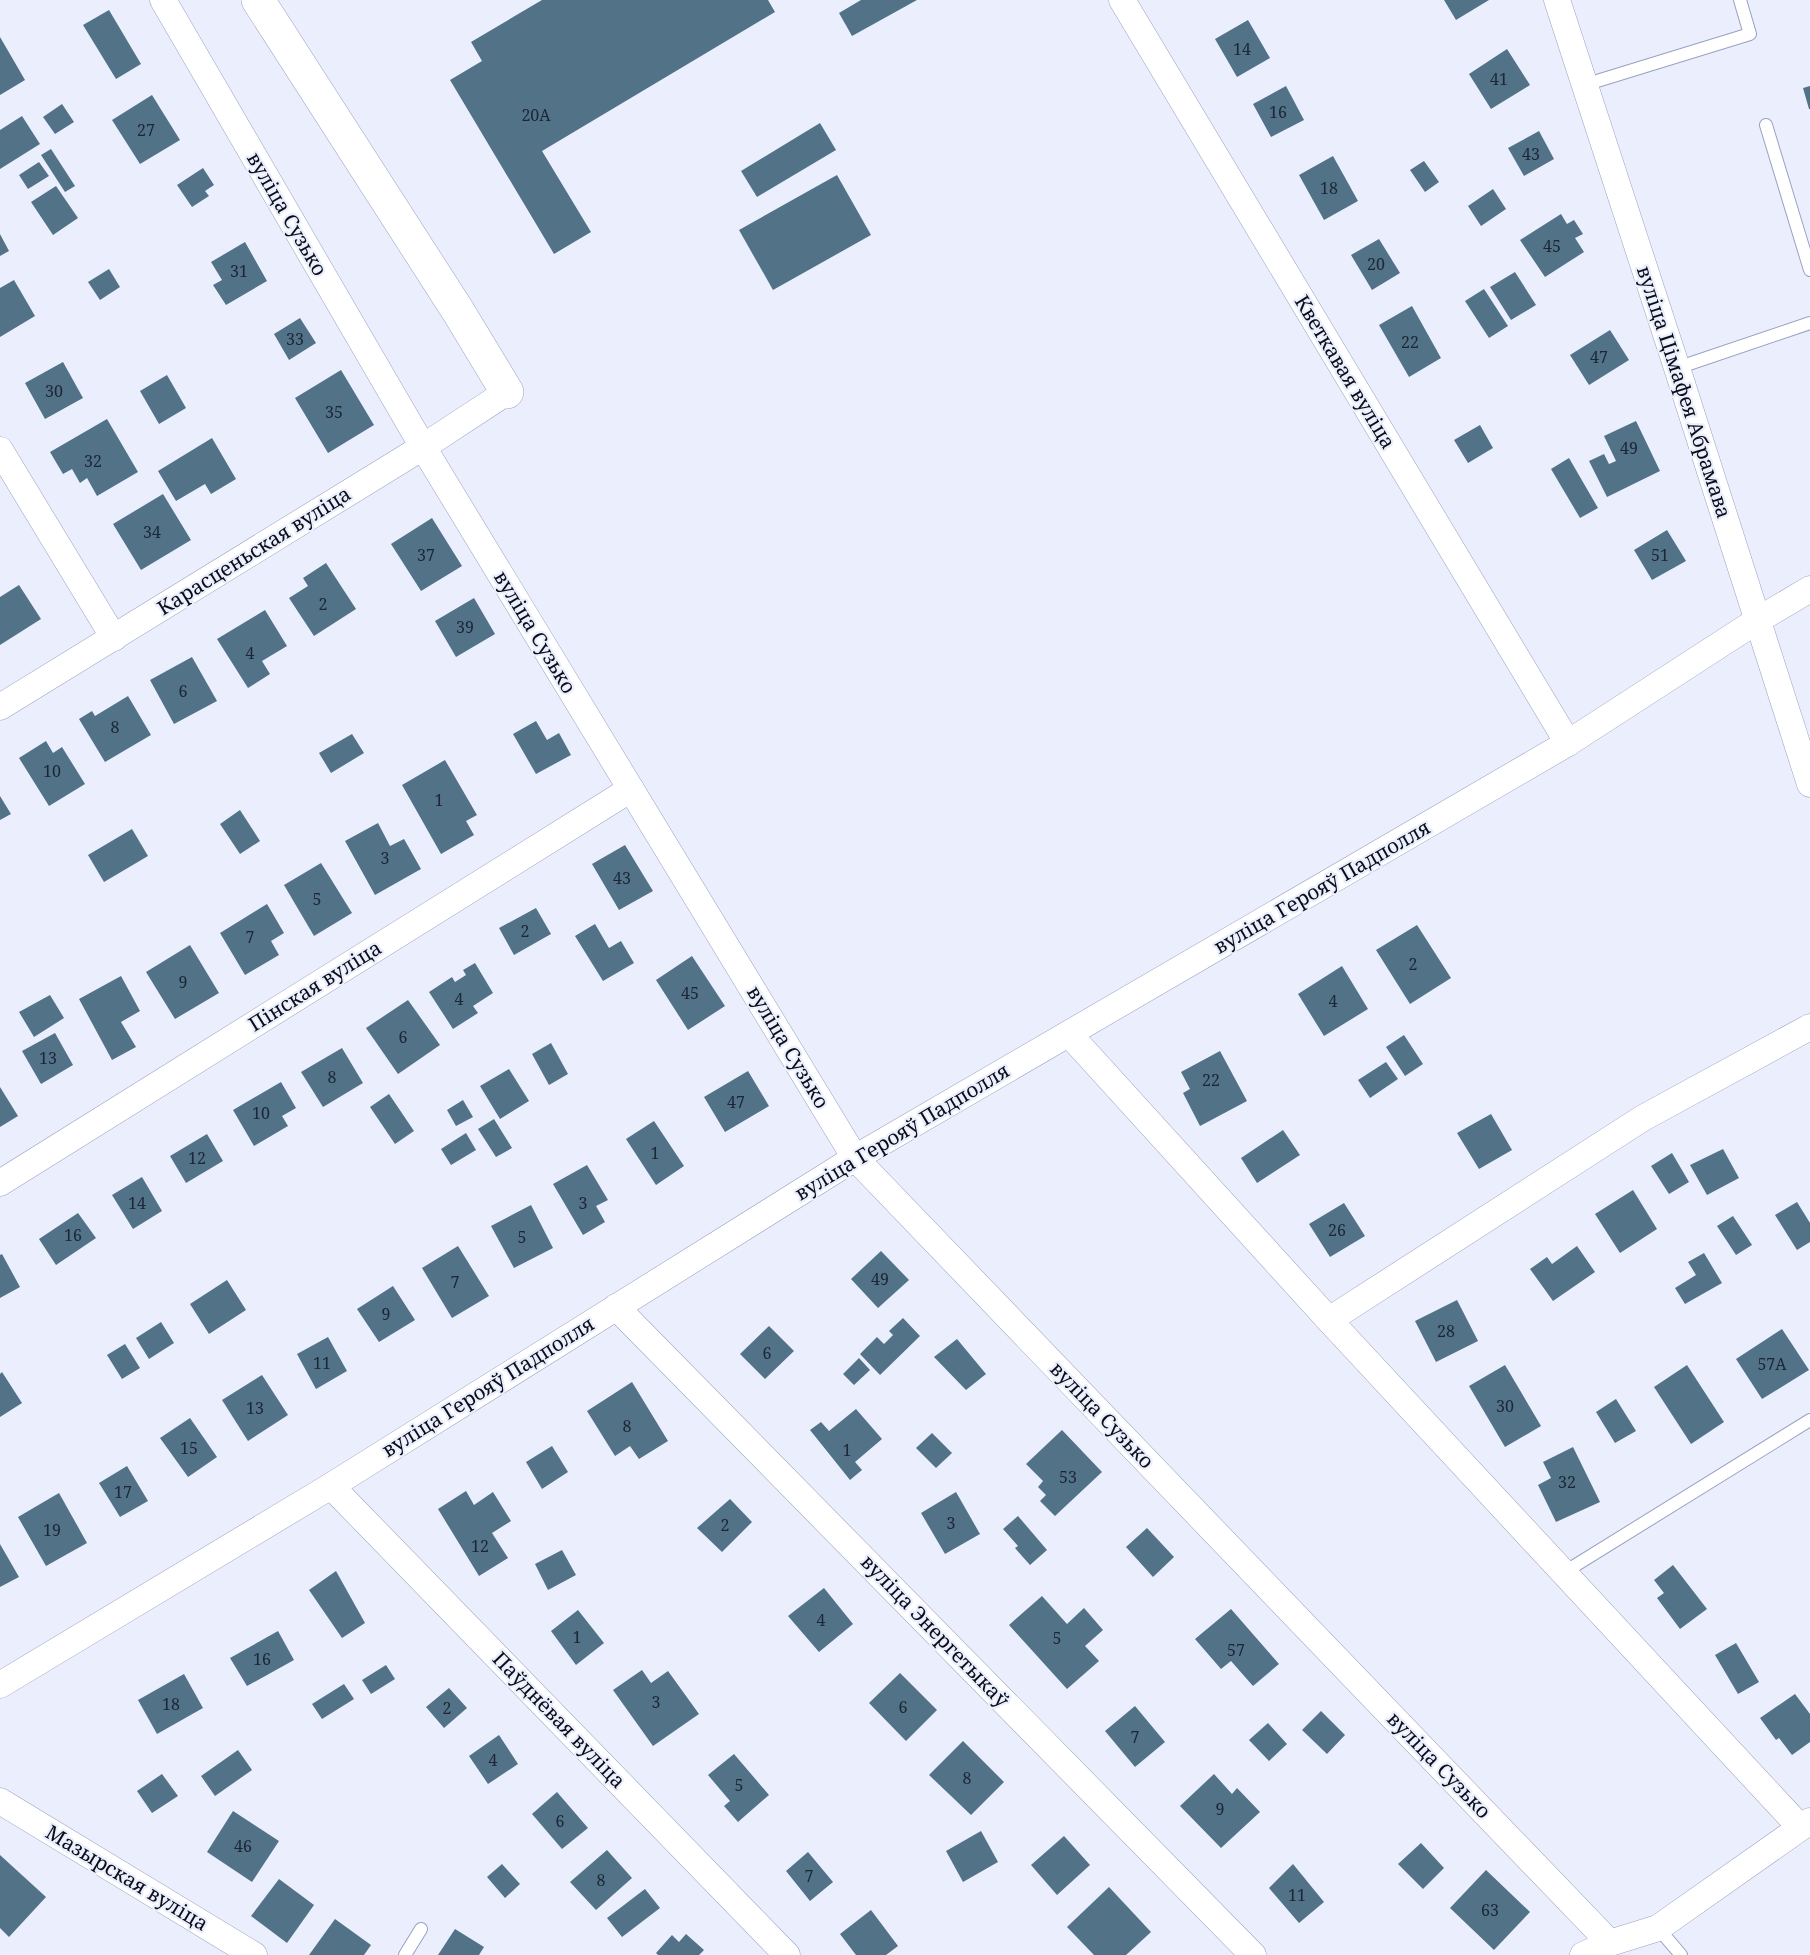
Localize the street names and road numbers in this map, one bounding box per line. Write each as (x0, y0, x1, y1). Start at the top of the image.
street label: вуліца Сузько (241, 147, 334, 281)
street label: вуліца Цімафея Абрамава (1631, 262, 1738, 522)
street label: Кветкавая вуліца (1289, 290, 1402, 454)
street label: Карасценьская вуліца (152, 480, 356, 621)
street label: вуліца Сузько (488, 565, 583, 698)
street label: вуліца Герояў Падполля (1209, 813, 1435, 960)
street label: Пінская вуліца (243, 934, 386, 1037)
street label: вуліца Сузько (741, 980, 836, 1113)
street label: вуліца Герояў Падполля (789, 1057, 1014, 1206)
street label: вуліца Герояў Падполля (376, 1310, 599, 1463)
street label: вуліца Сузько (1044, 1355, 1160, 1474)
street label: вуліца Энергетыкаў (855, 1548, 1016, 1713)
street label: Паўднёвая вуліца (487, 1645, 632, 1794)
street label: вуліца Сузько (1381, 1705, 1497, 1824)
street label: Мазырская вуліца (41, 1818, 213, 1937)

